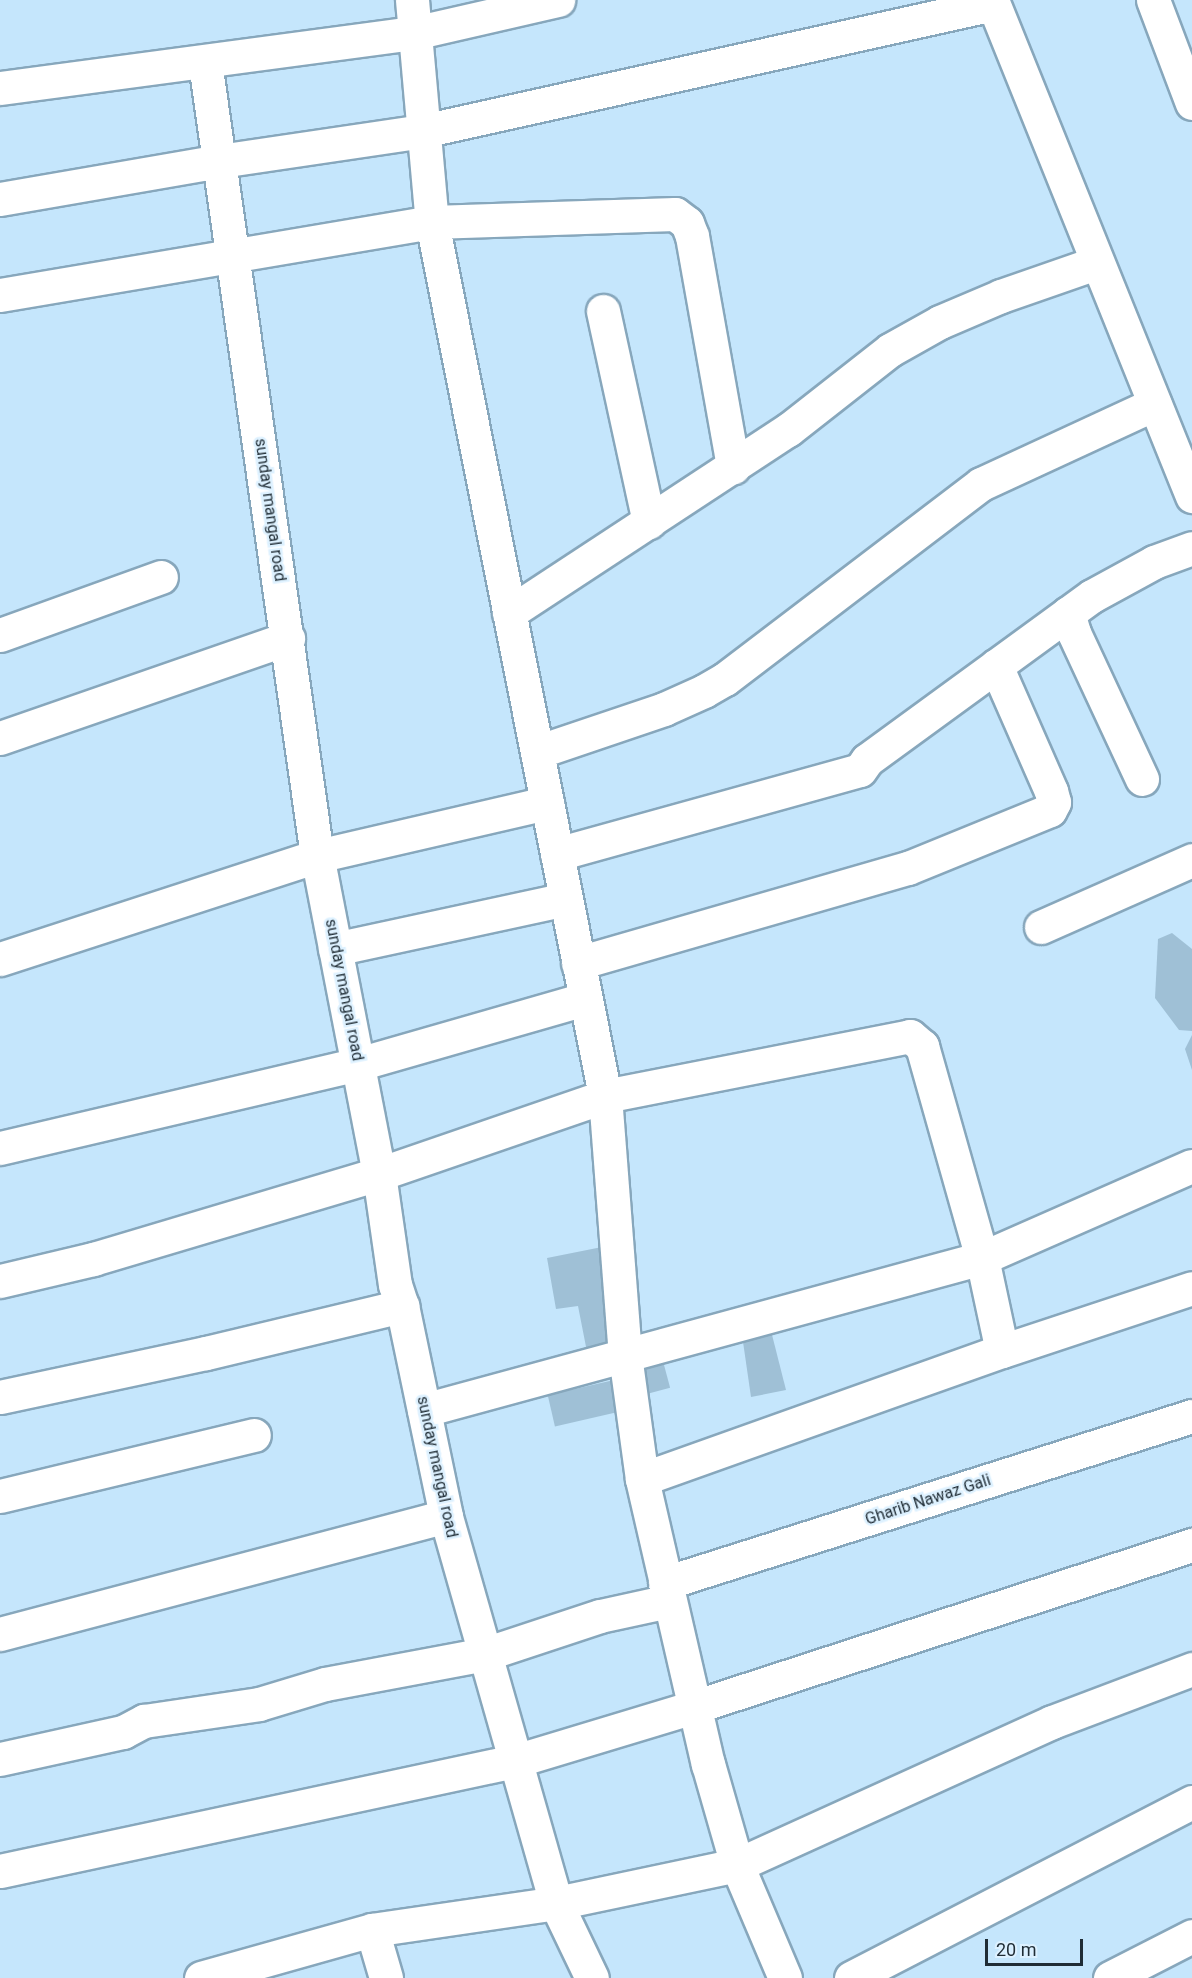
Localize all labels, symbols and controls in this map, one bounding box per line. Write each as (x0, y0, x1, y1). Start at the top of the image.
street label: sunday mangal road (250, 437, 290, 583)
street label: sunday mangal road (321, 917, 367, 1063)
street label: sunday mangal road (413, 1394, 461, 1540)
street label: Gharib Nawaz Gali (863, 1471, 993, 1529)
scale bar (988, 1927, 1086, 1965)
text: 20 m (996, 1939, 1036, 1960)

